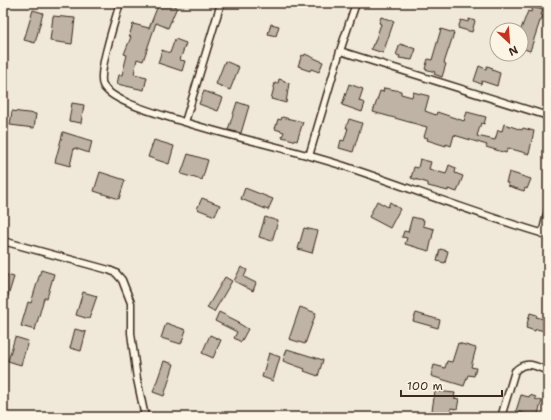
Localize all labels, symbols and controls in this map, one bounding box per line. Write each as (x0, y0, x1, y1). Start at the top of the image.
north arrow (489, 22, 529, 62)
text: N (506, 42, 520, 59)
scale bar (401, 372, 502, 398)
text: 100 m (407, 378, 443, 394)

